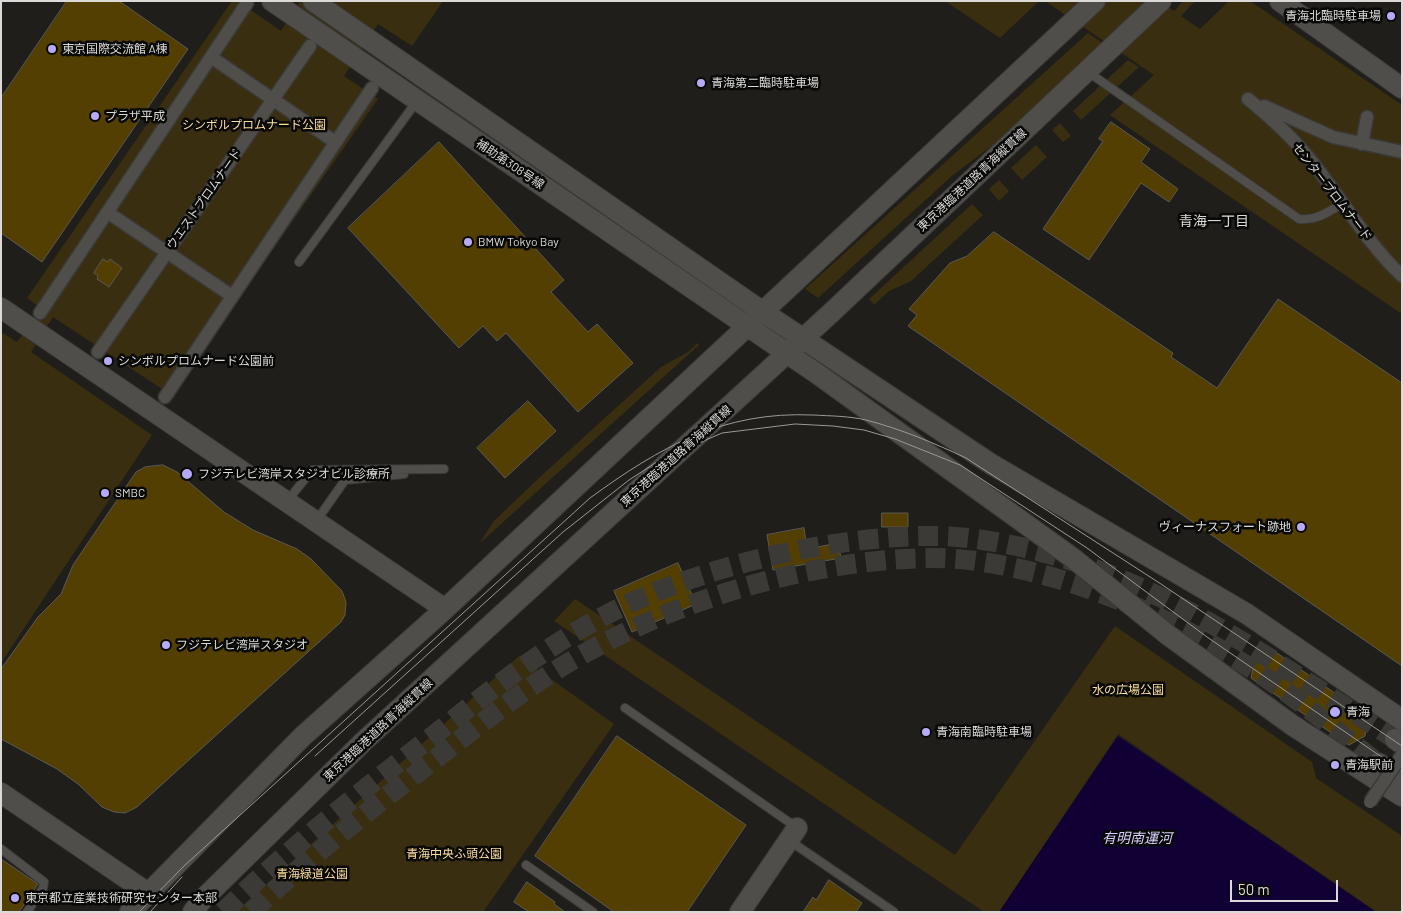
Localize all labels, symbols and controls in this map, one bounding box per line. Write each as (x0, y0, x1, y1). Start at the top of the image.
place label: 青海北臨時駐車場 (1285, 9, 1381, 23)
marker: 青海北臨時駐車場 (1385, 10, 1397, 22)
place label: 東京国際交流館 A棟 (62, 42, 168, 56)
marker: 東京国際交流館 A棟 (46, 43, 58, 55)
place label: 青海第二臨時駐車場 (711, 76, 819, 90)
marker: 青海第二臨時駐車場 (695, 77, 707, 89)
place label: プラザ平成 (105, 109, 165, 123)
marker: プラザ平成 (89, 110, 101, 122)
park label: シンボルプロムナード公園 (182, 118, 326, 132)
street label: 東京港臨港道路青海縦貫線 (914, 126, 1030, 234)
street label: 補助第308号線 (473, 136, 547, 192)
street label: センタープロムナード (1289, 140, 1375, 244)
street label: ウエストプロムナード (164, 146, 244, 252)
district label: 青海一丁目 (1179, 213, 1249, 229)
place label: BMW Tokyo Bay (478, 235, 559, 249)
marker: BMW Tokyo Bay (462, 236, 474, 248)
place label: シンボルプロムナード公園前 (118, 354, 274, 368)
marker: シンボルプロムナード公園前 (102, 355, 114, 367)
street label: 東京港臨港道路青海縦貫線 (618, 402, 734, 510)
marker: フジテレビ湾岸スタジオビル診療所 (180, 467, 194, 481)
place label: フジテレビ湾岸スタジオビル診療所 (198, 467, 390, 481)
place label: SMBC (115, 486, 145, 500)
marker: SMBC (99, 487, 111, 499)
place label: ヴィーナスフォート跡地 (1159, 520, 1291, 534)
marker: ヴィーナスフォート跡地 (1295, 521, 1307, 533)
place label: フジテレビ湾岸スタジオ (176, 638, 308, 652)
marker: フジテレビ湾岸スタジオ (160, 639, 172, 651)
street label: 東京港臨港道路青海縦貫線 (320, 676, 436, 784)
park label: 水の広場公園 (1092, 683, 1164, 697)
marker: 青海 (1328, 705, 1342, 719)
place label: 青海 (1346, 705, 1370, 719)
place label: 青海南臨時駐車場 (936, 725, 1032, 739)
marker: 青海南臨時駐車場 (920, 726, 932, 738)
place label: 青海駅前 (1345, 758, 1393, 772)
marker: 青海駅前 (1329, 759, 1341, 771)
water label: 有明南運河 (1102, 830, 1172, 846)
park label: 青海中央ふ頭公園 (406, 847, 502, 861)
park label: 青海緑道公園 (276, 867, 348, 881)
scale bar (1233, 870, 1340, 902)
text: 50 m (1238, 880, 1270, 898)
place label: 東京都立産業技術研究センター本部 (25, 891, 217, 905)
marker: 東京都立産業技術研究センター本部 (9, 892, 21, 904)

